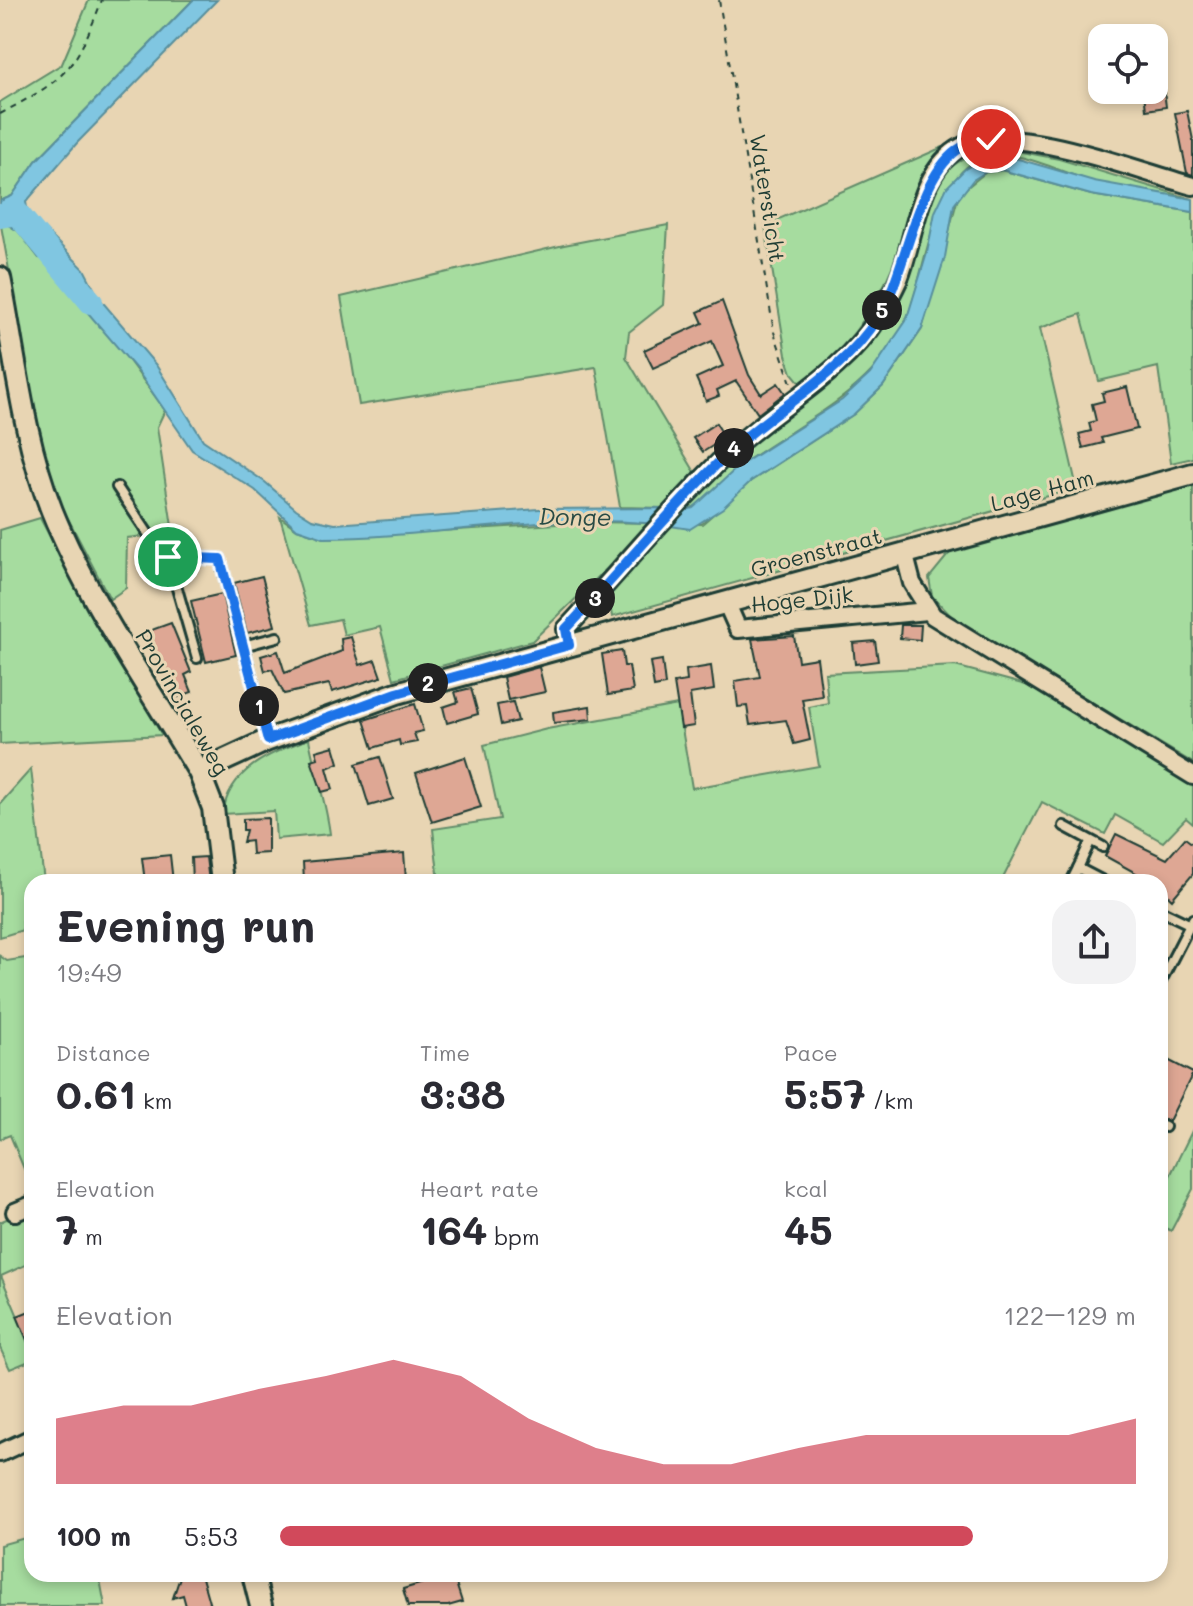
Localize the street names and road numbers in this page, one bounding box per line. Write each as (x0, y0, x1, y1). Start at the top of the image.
street label: Watersticht (744, 132, 792, 264)
street label: Lage Ham (987, 462, 1097, 518)
street label: Groenstraat (747, 521, 885, 583)
street label: Hoge Dijk (749, 579, 855, 619)
street label: Provincialeweg (129, 624, 237, 780)

